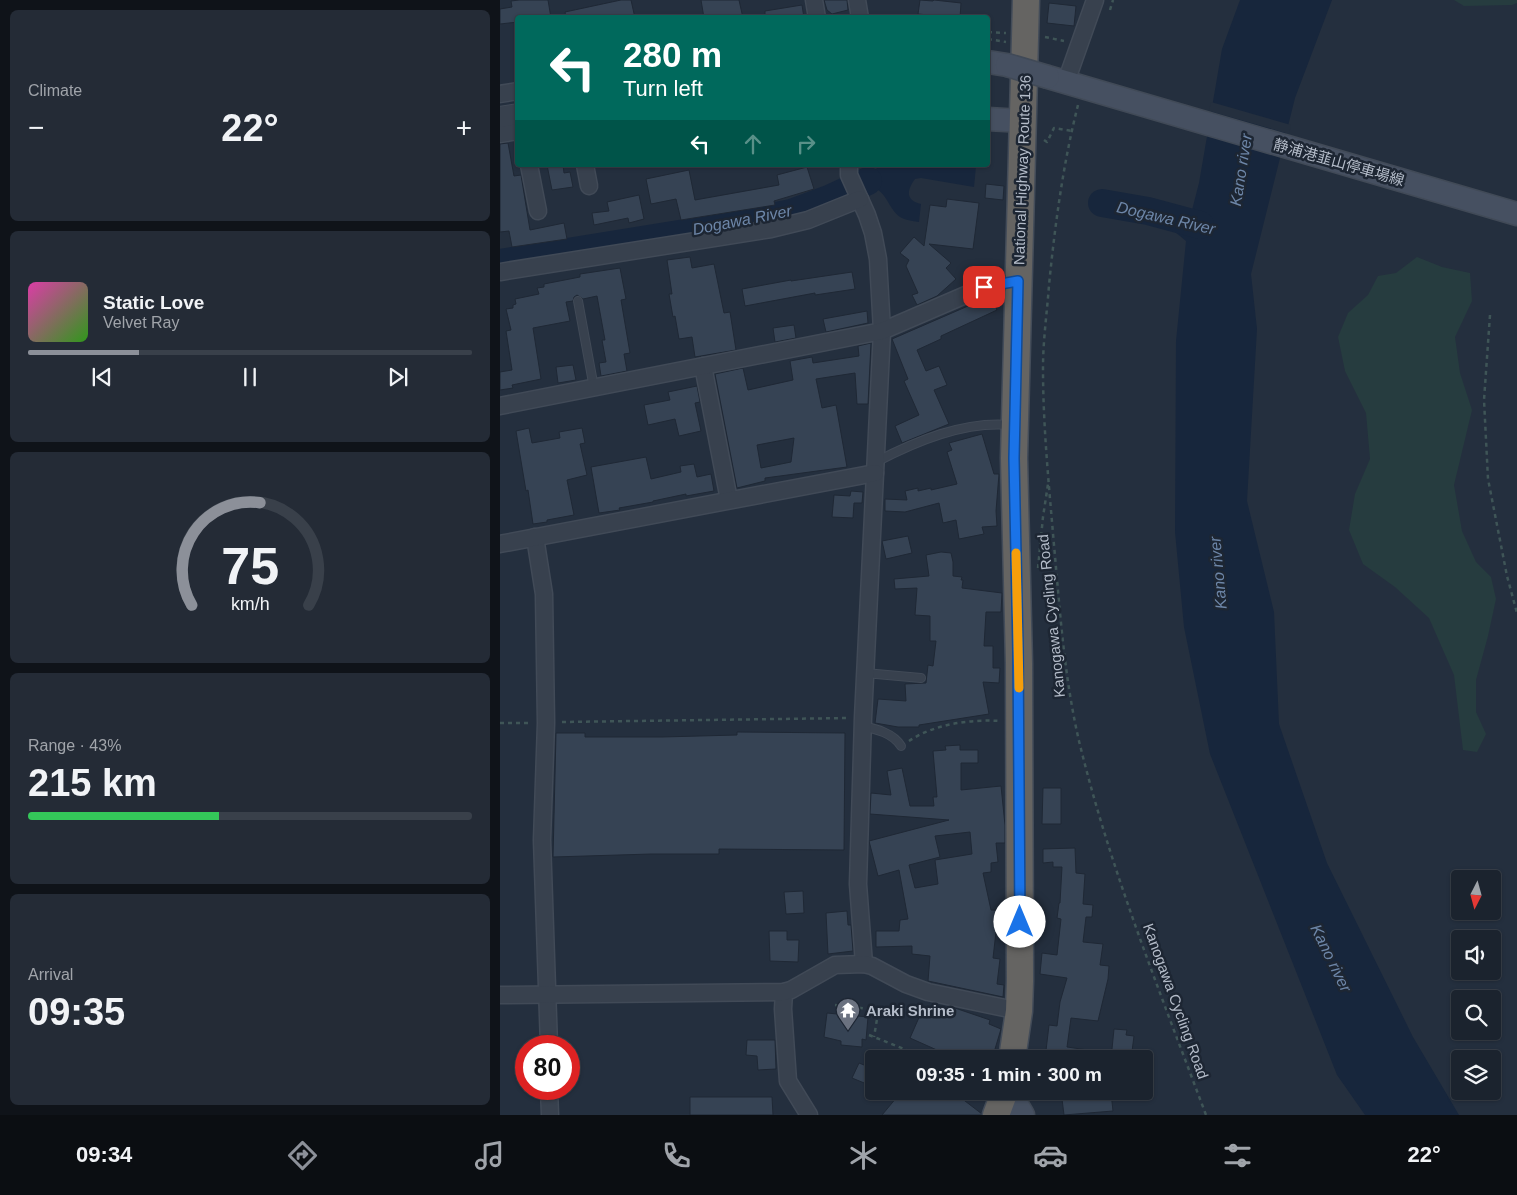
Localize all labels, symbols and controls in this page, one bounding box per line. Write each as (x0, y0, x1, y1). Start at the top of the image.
icon: left (540, 35, 605, 100)
text: 280 m (623, 35, 722, 74)
street label: National Highway Route 136 (1010, 75, 1034, 265)
text: Turn left (623, 76, 703, 101)
text: Climate (28, 82, 82, 99)
text: 22° (221, 107, 279, 149)
text: − (28, 112, 44, 143)
text: + (456, 112, 472, 143)
icon: left (686, 130, 714, 158)
icon: ahead (739, 130, 767, 158)
icon: right (792, 130, 820, 158)
water label: Kano river (1227, 132, 1255, 207)
street label: 静浦港韮山停車場線 (1272, 135, 1406, 189)
water label: Dogawa River (1115, 198, 1218, 238)
water label: Dogawa River (691, 202, 794, 238)
pin (963, 266, 1005, 308)
icon: arrive (970, 273, 998, 301)
text: Static Love (103, 292, 204, 313)
text: Velvet Ray (103, 314, 179, 331)
icon: previous (88, 363, 116, 391)
icon: pause (236, 363, 264, 391)
icon: next (384, 363, 412, 391)
street label: Kanogawa Cycling Road (1034, 533, 1068, 699)
water label: Kano river (1206, 535, 1230, 610)
text: 75 (221, 537, 279, 595)
text: km/h (231, 594, 269, 614)
text: Range · 43% (28, 737, 121, 754)
text: 215 km (28, 762, 157, 804)
north arrow (1451, 870, 1501, 920)
map controls (1451, 870, 1501, 1100)
position arrow (993, 895, 1045, 947)
street label: Kanogawa Cycling Road (1140, 921, 1212, 1081)
water label: Kano river (1307, 922, 1355, 995)
button: sound (1451, 930, 1501, 980)
text: Arrival (28, 966, 73, 983)
button: search (1451, 990, 1501, 1040)
text: 09:35 (28, 991, 125, 1033)
temple icon: Araki Shrine (835, 997, 861, 1031)
place label: Araki Shrine (866, 1002, 954, 1019)
speed limit sign: 80 (515, 1035, 580, 1100)
button: layers (1451, 1050, 1501, 1100)
text: 09:35 · 1 min · 300 m (916, 1064, 1102, 1085)
icon: directions (285, 1138, 320, 1173)
icon: music (472, 1138, 507, 1173)
icon: phone (659, 1138, 694, 1173)
icon: climate (846, 1138, 881, 1173)
icon: car (1033, 1138, 1068, 1173)
icon: filters (1220, 1138, 1255, 1173)
text: 09:34 (76, 1142, 132, 1167)
text: 22° (1408, 1142, 1441, 1167)

